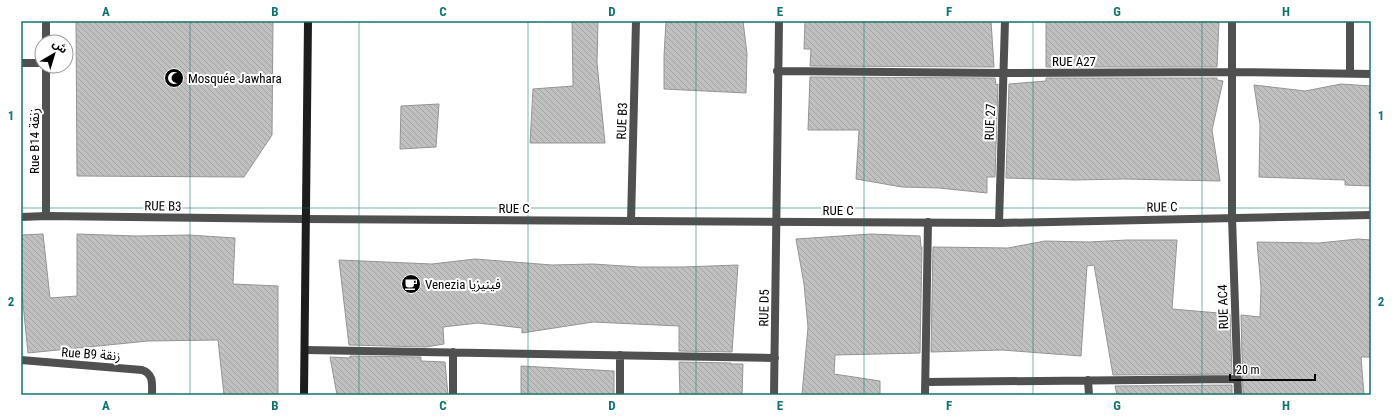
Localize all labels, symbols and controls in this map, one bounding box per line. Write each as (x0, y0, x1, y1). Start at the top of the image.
text: A (102, 4, 110, 19)
text: B (271, 4, 279, 19)
text: C (439, 4, 447, 19)
text: D (608, 4, 616, 19)
text: E (777, 4, 784, 19)
text: F (946, 4, 952, 19)
text: G (1113, 4, 1121, 19)
text: H (1282, 4, 1290, 19)
north arrow (34, 34, 74, 74)
text: ش (50, 37, 70, 56)
street label: RUE A27 (1052, 54, 1096, 69)
mosque icon: Mosquée Jawhara (163, 67, 185, 89)
place label: Mosquée Jawhara (188, 71, 282, 86)
street label: RUE B3 (614, 102, 630, 140)
street label: RUE 27 (982, 104, 998, 140)
text: 1 (8, 108, 14, 123)
street label: Rue B14 زنقة (27, 108, 42, 174)
text: 1 (1378, 108, 1384, 123)
street label: RUE B3 (144, 198, 182, 214)
street label: RUE C (1146, 199, 1178, 215)
street label: RUE C (498, 201, 530, 216)
street label: RUE C (822, 203, 854, 218)
cafe icon: Venezia فينيزيا (400, 273, 422, 295)
place label: Venezia فينيزيا (425, 277, 501, 292)
street label: RUE AC4 (1215, 284, 1231, 330)
street label: RUE D5 (756, 289, 772, 327)
text: 2 (8, 294, 15, 309)
text: 2 (1378, 294, 1385, 309)
street label: Rue B9 زنقة (61, 344, 121, 364)
scale bar (1230, 356, 1315, 382)
text: 20 m (1236, 363, 1260, 377)
text: A (102, 398, 110, 413)
text: B (271, 398, 279, 413)
text: C (439, 398, 447, 413)
text: D (608, 398, 616, 413)
text: E (777, 398, 784, 413)
text: F (946, 398, 952, 413)
text: G (1113, 398, 1121, 413)
text: H (1282, 398, 1290, 413)

